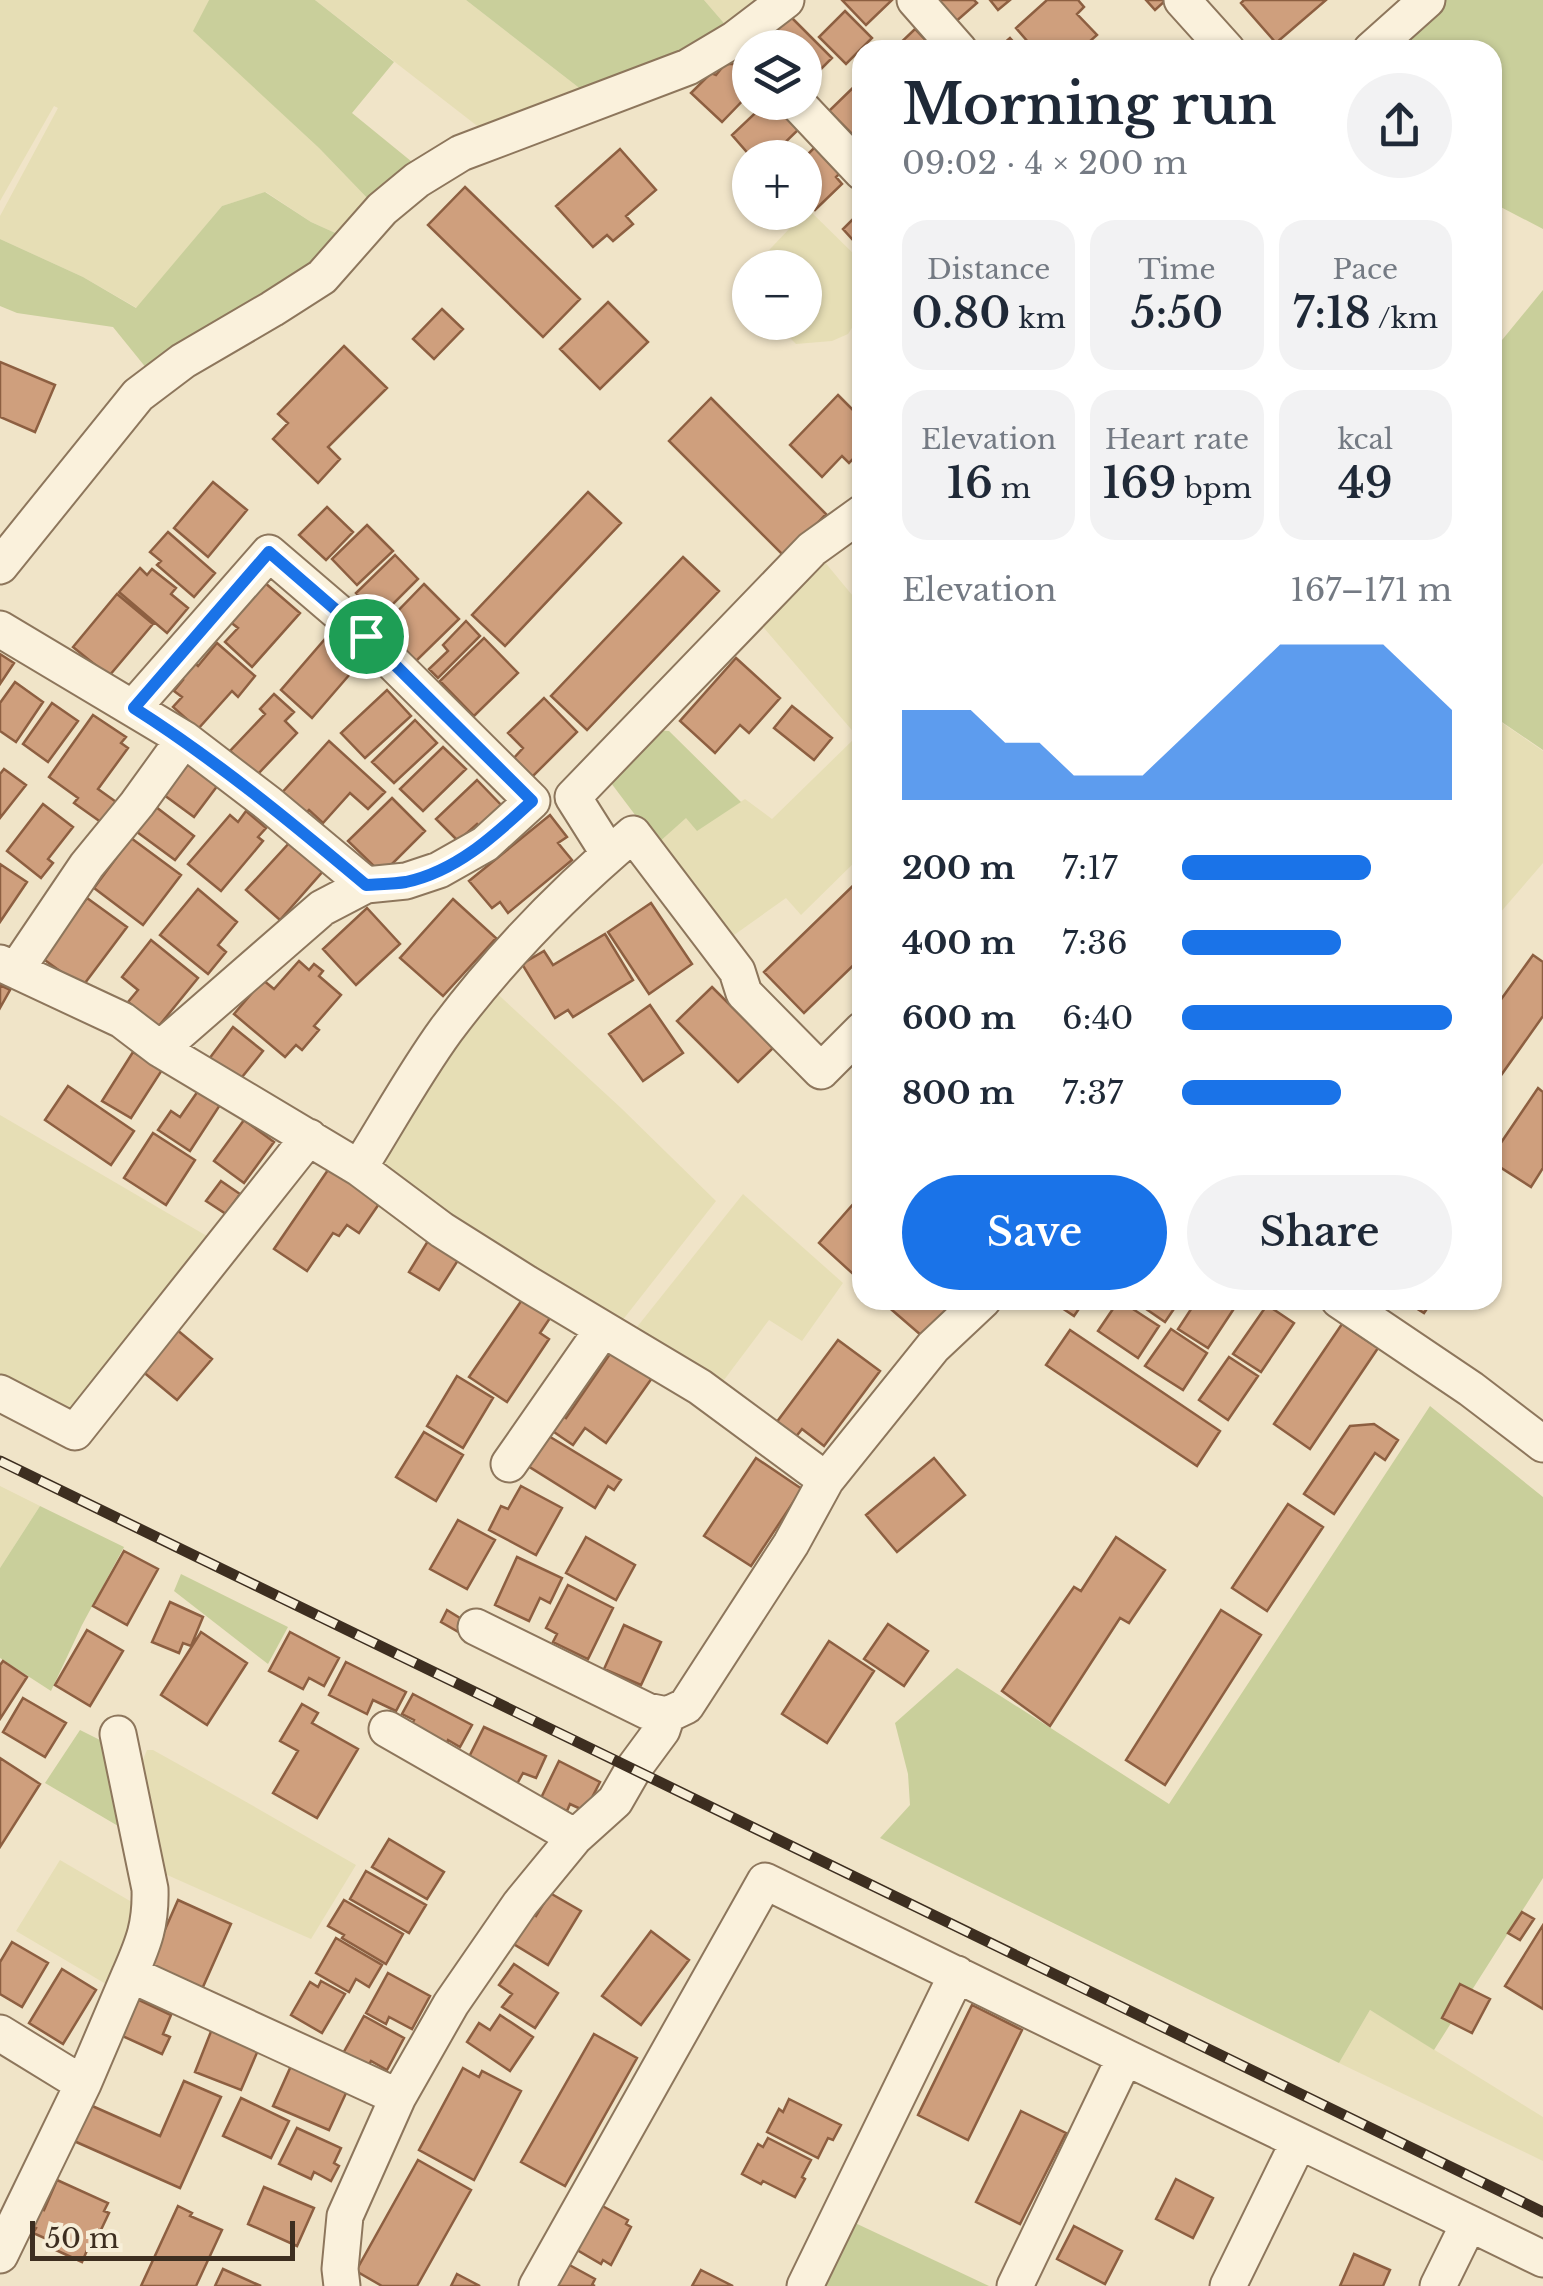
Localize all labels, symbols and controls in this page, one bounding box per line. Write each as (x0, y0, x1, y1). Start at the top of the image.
map controls (732, 30, 822, 340)
button: layers (732, 30, 822, 120)
text: Morning run (902, 71, 1277, 139)
button: share (1347, 73, 1452, 178)
button: + (732, 140, 822, 230)
text: 09:02 · 4 × 200 m (902, 143, 1187, 183)
button: − (732, 250, 822, 340)
text: Distance (927, 252, 1050, 287)
text: Time (1138, 252, 1216, 287)
text: Pace (1333, 252, 1398, 287)
text: 0.80 (912, 287, 1010, 339)
text: 5:50 (1131, 287, 1223, 339)
text: 7:18 (1293, 287, 1371, 339)
text: km (1010, 301, 1066, 336)
text: /km (1371, 301, 1438, 336)
text: Elevation (921, 422, 1056, 457)
text: Heart rate (1105, 422, 1249, 457)
text: kcal (1337, 422, 1393, 457)
text: 16 (946, 457, 993, 509)
text: 169 (1102, 457, 1176, 509)
text: 49 (1338, 457, 1393, 509)
text: m (993, 471, 1031, 506)
text: bpm (1176, 471, 1252, 506)
text: Elevation (902, 570, 1056, 610)
text: 167–171 m (1290, 570, 1452, 610)
pin (324, 594, 409, 679)
icon: arrive (339, 609, 394, 664)
text: 200 m (902, 848, 1015, 888)
text: 7:17 (1062, 848, 1118, 888)
text: 400 m (902, 923, 1015, 963)
text: 7:36 (1062, 923, 1127, 963)
text: 600 m (902, 998, 1016, 1038)
text: 6:40 (1062, 998, 1133, 1038)
text: 800 m (902, 1073, 1015, 1113)
text: 7:37 (1062, 1073, 1123, 1113)
button: Save (902, 1175, 1167, 1290)
button: Share (1187, 1175, 1452, 1290)
scale bar (30, 2216, 295, 2260)
text: 50 m (45, 2221, 119, 2256)

